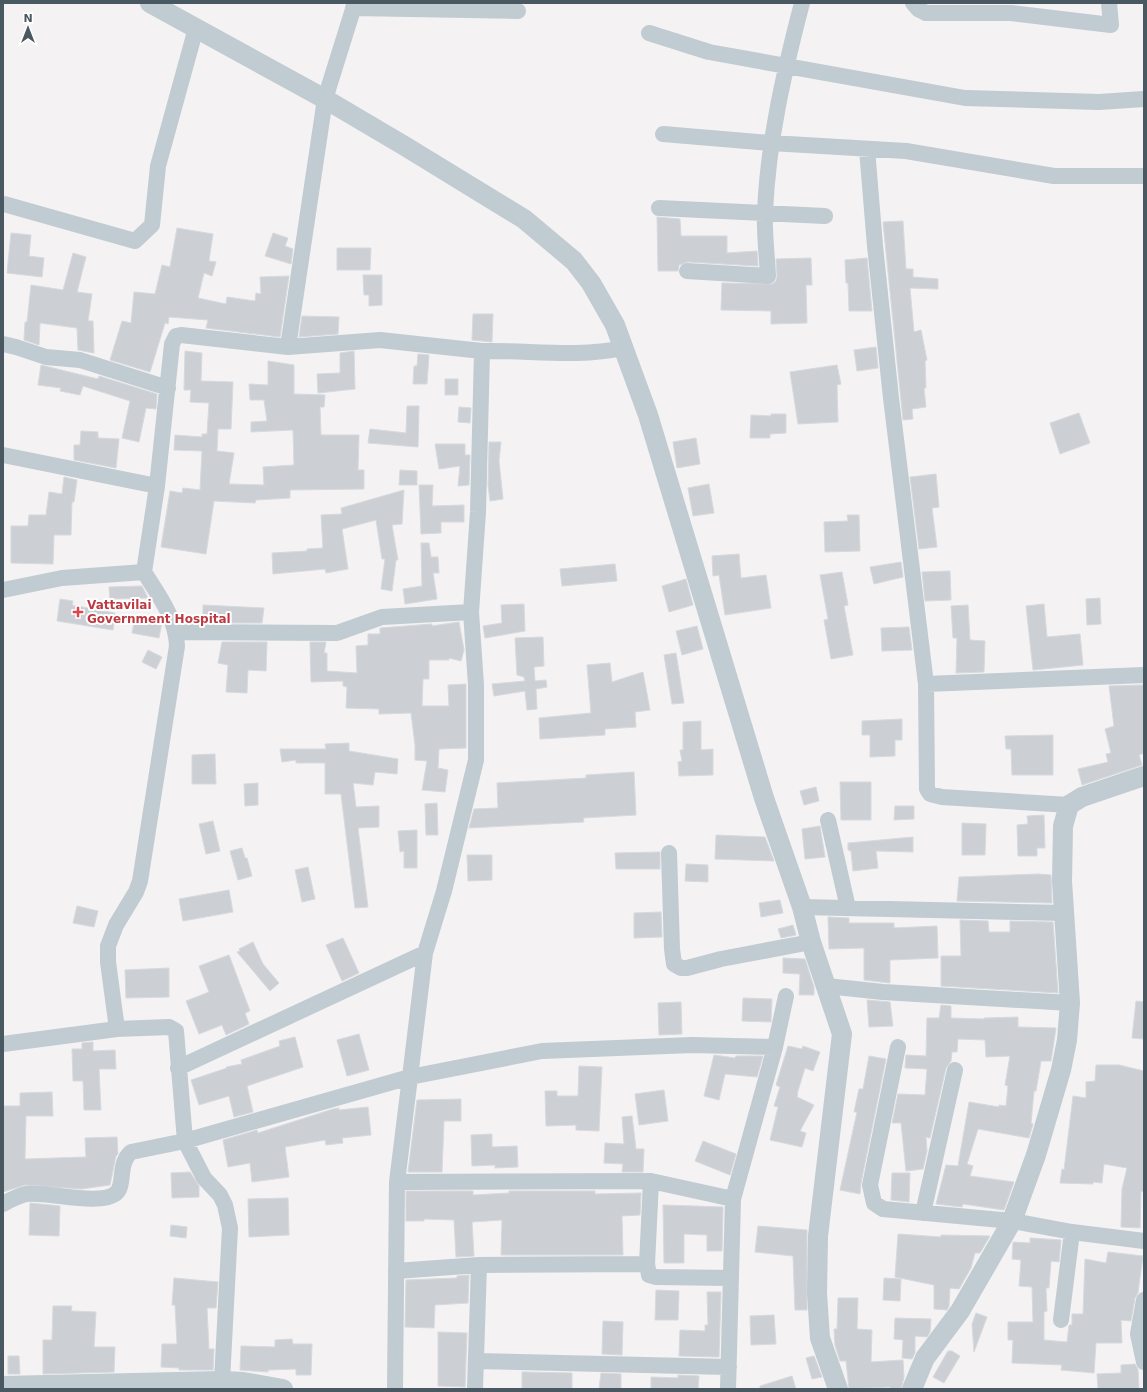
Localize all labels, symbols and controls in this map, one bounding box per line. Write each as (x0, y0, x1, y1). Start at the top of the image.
north arrow (8, 8, 48, 48)
text: N (23, 12, 33, 25)
place label: Vattavilai Government Hospital (87, 598, 231, 626)
marker: Vattavilai Government Hospital (72, 606, 84, 618)

